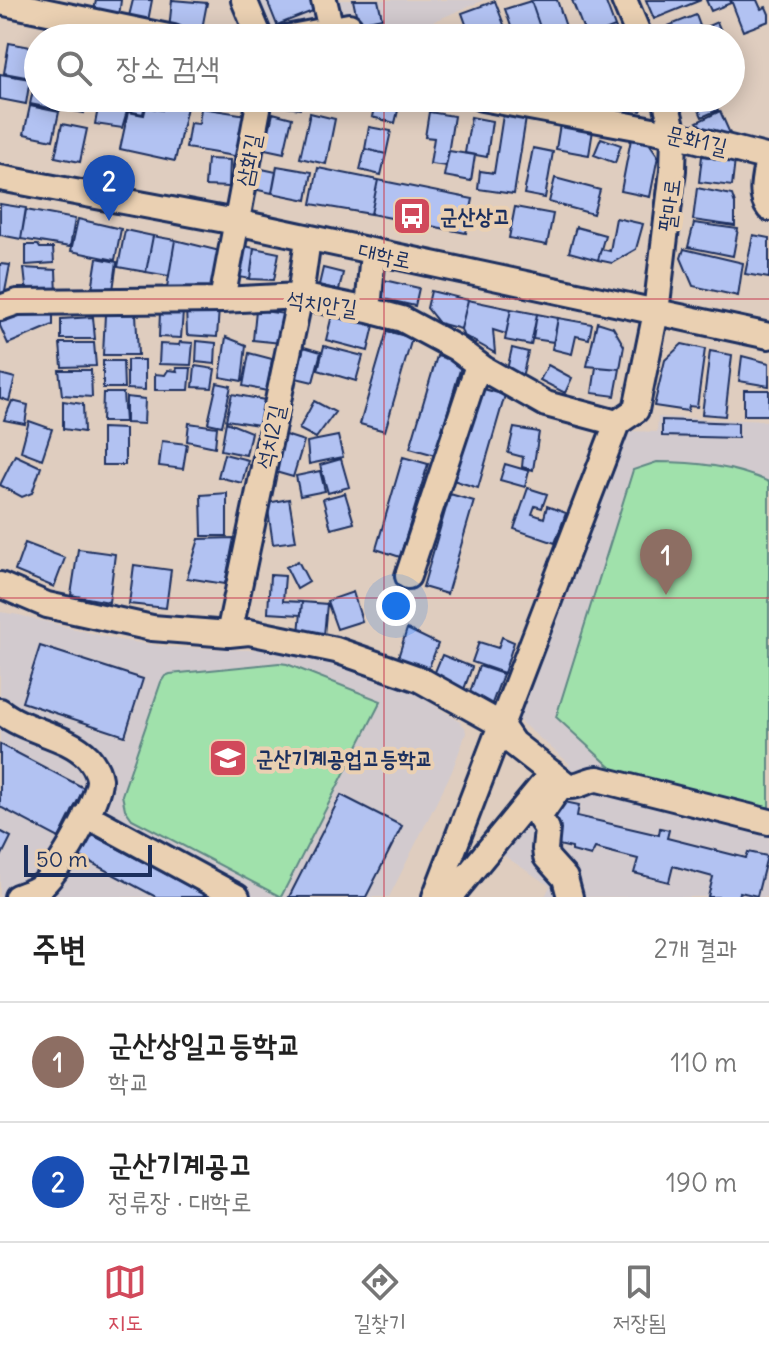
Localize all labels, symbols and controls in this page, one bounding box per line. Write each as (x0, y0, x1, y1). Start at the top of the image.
search box (24, 24, 745, 112)
icon: search (52, 46, 96, 90)
text: 장소 검색 (116, 48, 220, 86)
street label: 문화1길 (664, 119, 731, 161)
street label: 삼화길 (229, 131, 267, 189)
pin: 2 (83, 155, 135, 221)
street label: 팔마로 (652, 177, 686, 233)
bus stop icon: 군산상고 (391, 195, 433, 237)
place label: 군산상고 (440, 202, 511, 230)
street label: 대학로 (356, 236, 414, 274)
street label: 석치안길 (285, 284, 359, 322)
street label: 석치2길 (250, 402, 291, 472)
pin: 1 (640, 529, 692, 595)
your location (376, 586, 416, 626)
school or university icon: 군산기계공업고등학교 (207, 737, 249, 779)
place label: 군산기계공업고등학교 (256, 744, 433, 772)
scale bar (24, 841, 152, 877)
text: 50 m (36, 845, 88, 873)
text: 주변 (32, 926, 87, 969)
text: 2개 결과 (654, 932, 737, 965)
text: 군산상일고등학교 (108, 1025, 301, 1063)
text: 1 (53, 1046, 63, 1079)
text: 110 m (670, 1046, 737, 1079)
text: 학교 (108, 1065, 150, 1098)
text: 군산기계공고 (108, 1145, 253, 1183)
text: 2 (51, 1166, 65, 1199)
text: 190 m (666, 1166, 737, 1199)
text: 정류장 · 대학로 (108, 1185, 252, 1218)
tab: 지도 (103, 1260, 147, 1337)
tab: 길찾기 (353, 1260, 406, 1337)
tab: 저장됨 (613, 1260, 666, 1337)

